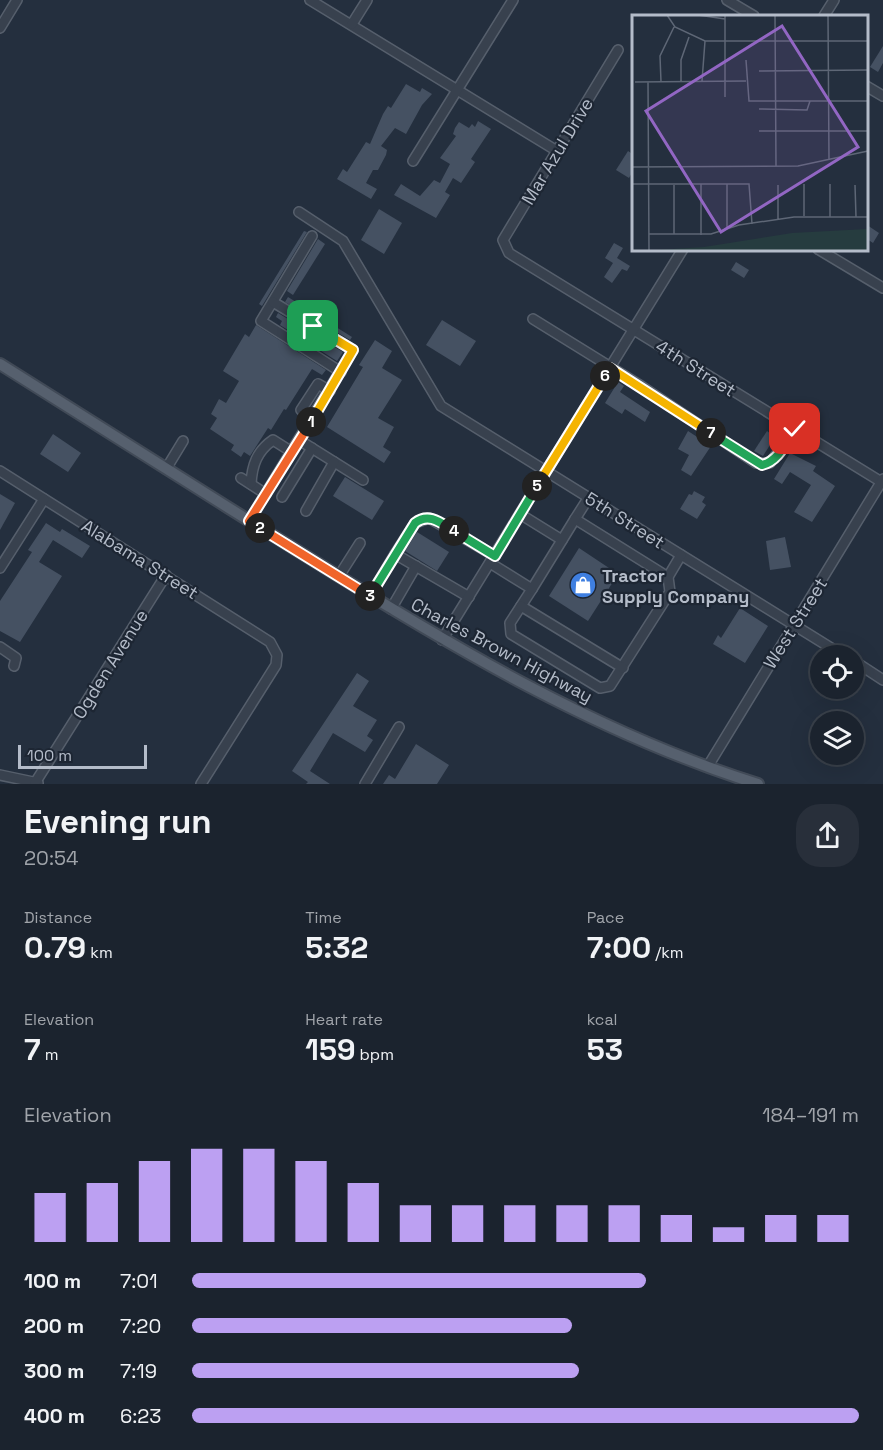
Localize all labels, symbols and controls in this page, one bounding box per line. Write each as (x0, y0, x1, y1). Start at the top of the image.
inset map (632, 15, 868, 250)
street label: Mar Azul Drive (516, 93, 598, 209)
pin (287, 300, 338, 351)
icon: arrive (296, 309, 329, 342)
street label: 4th Street (652, 334, 740, 402)
pin: 6 (590, 361, 620, 391)
text: 6 (600, 365, 610, 386)
pin (769, 403, 820, 454)
pin: 1 (296, 407, 326, 437)
text: 1 (307, 411, 315, 432)
icon: check (778, 412, 811, 445)
pin: 7 (696, 418, 726, 448)
text: 7 (707, 422, 715, 443)
pin: 5 (522, 471, 552, 501)
text: 5 (532, 475, 542, 496)
street label: 5th Street (581, 486, 669, 554)
pin: 2 (245, 513, 275, 543)
street label: Alabama Street (77, 514, 203, 604)
pin: 4 (439, 516, 469, 546)
text: 2 (255, 517, 265, 538)
text: 4 (449, 520, 459, 541)
place label: Tractor Supply Company (602, 564, 749, 608)
shop icon: Tractor Supply Company (568, 570, 598, 600)
street label: West Street (758, 573, 832, 673)
pin: 3 (355, 581, 385, 611)
text: 3 (365, 585, 375, 606)
street label: Charles Brown Highway (407, 592, 597, 708)
street label: Ogden Avenue (67, 605, 153, 723)
map controls (810, 645, 864, 765)
button: locate (810, 645, 864, 699)
button: layers (810, 711, 864, 765)
scale bar (18, 742, 147, 770)
text: 100 m (27, 745, 72, 766)
text: Evening run (24, 801, 212, 843)
button: share (796, 804, 859, 867)
text: 20:54 (24, 845, 78, 871)
text: Distance (24, 907, 92, 928)
text: Time (305, 907, 342, 928)
text: Pace (587, 907, 624, 928)
text: 0.79 (24, 928, 86, 967)
text: 5:32 (305, 928, 368, 967)
text: 7:00 (587, 928, 651, 967)
text: km (86, 942, 113, 963)
text: /km (651, 942, 684, 963)
text: Elevation (24, 1009, 94, 1030)
text: Heart rate (305, 1009, 383, 1030)
text: kcal (587, 1009, 618, 1030)
text: 7 (24, 1030, 41, 1069)
text: 159 (305, 1030, 355, 1069)
text: 53 (587, 1030, 623, 1069)
text: m (41, 1044, 59, 1065)
text: bpm (355, 1044, 394, 1065)
text: Elevation (24, 1102, 112, 1128)
text: 184–191 m (762, 1102, 859, 1128)
text: 100 m (24, 1268, 81, 1294)
text: 7:01 (120, 1268, 158, 1294)
text: 200 m (24, 1313, 84, 1339)
text: 7:20 (120, 1313, 161, 1339)
text: 300 m (24, 1358, 84, 1384)
text: 7:19 (120, 1358, 157, 1384)
text: 400 m (24, 1403, 85, 1429)
text: 6:23 (120, 1403, 161, 1429)

